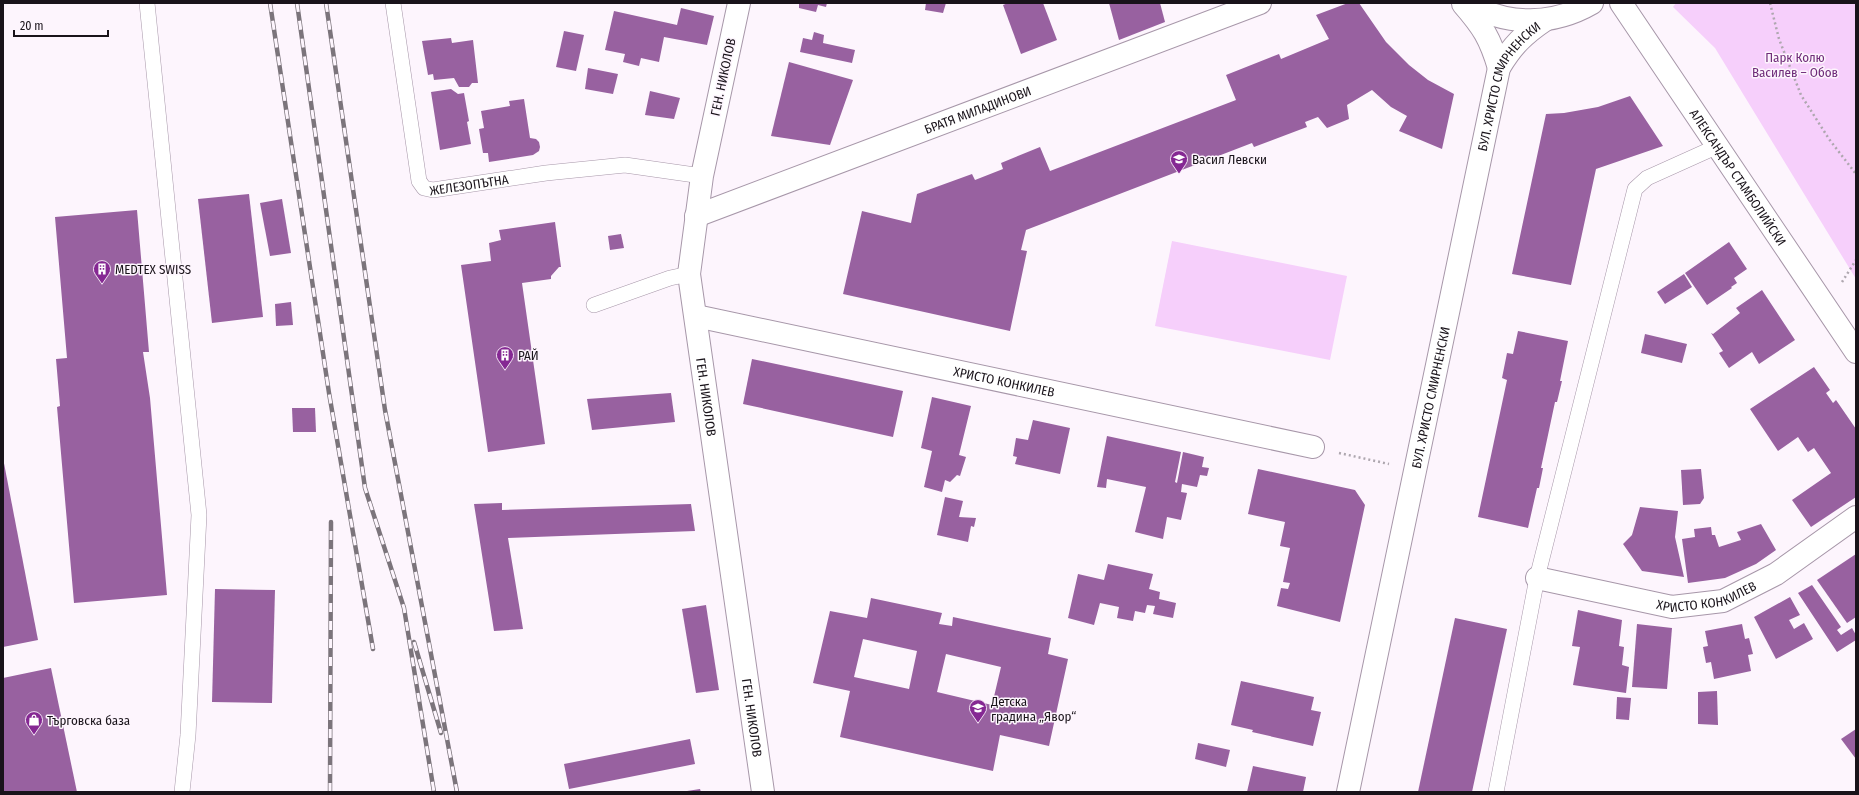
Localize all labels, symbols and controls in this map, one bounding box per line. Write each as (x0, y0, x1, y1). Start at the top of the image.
scale bar (14, 12, 108, 38)
street label: БУЛ. ХРИСТО СМИРНЕНСКИ (1474, 18, 1543, 153)
text: 20 m (20, 19, 44, 33)
street label: ГЕН. НИКОЛОВ (707, 37, 739, 117)
park label: Парк Колю Василев – Обов (1752, 50, 1838, 80)
street label: БРАТЯ МИЛАДИНОВИ (922, 83, 1033, 137)
street label: АЛЕКСАНДЪР СТАМБОЛИЙСКИ (1687, 106, 1790, 248)
school or university icon: Васил Левски (1169, 149, 1189, 174)
place label: Васил Левски (1192, 152, 1267, 167)
street label: ЖЕЛЕЗОПЪТНА (428, 171, 510, 198)
building icon: MEDTEX SWISS (92, 259, 112, 284)
place label: MEDTEX SWISS (115, 262, 191, 277)
street label: БУЛ. ХРИСТО СМИРНЕНСКИ (1408, 325, 1452, 470)
building icon: РАЙ (495, 345, 515, 370)
place label: РАЙ (518, 348, 539, 363)
street label: ГЕН. НИКОЛОВ (694, 357, 720, 437)
street label: ХРИСТО КОНКИЛЕВ (952, 363, 1056, 399)
street label: ХРИСТО КОНКИЛЕВ (1655, 578, 1759, 615)
street label: ГЕН. НИКОЛОВ (739, 677, 765, 758)
place label: Детска градина „Явор“ (990, 694, 1076, 724)
school or university icon: Детска градина „Явор“ (968, 698, 988, 723)
shop icon: Търговска база (24, 710, 44, 735)
place label: Търговска база (47, 713, 130, 728)

